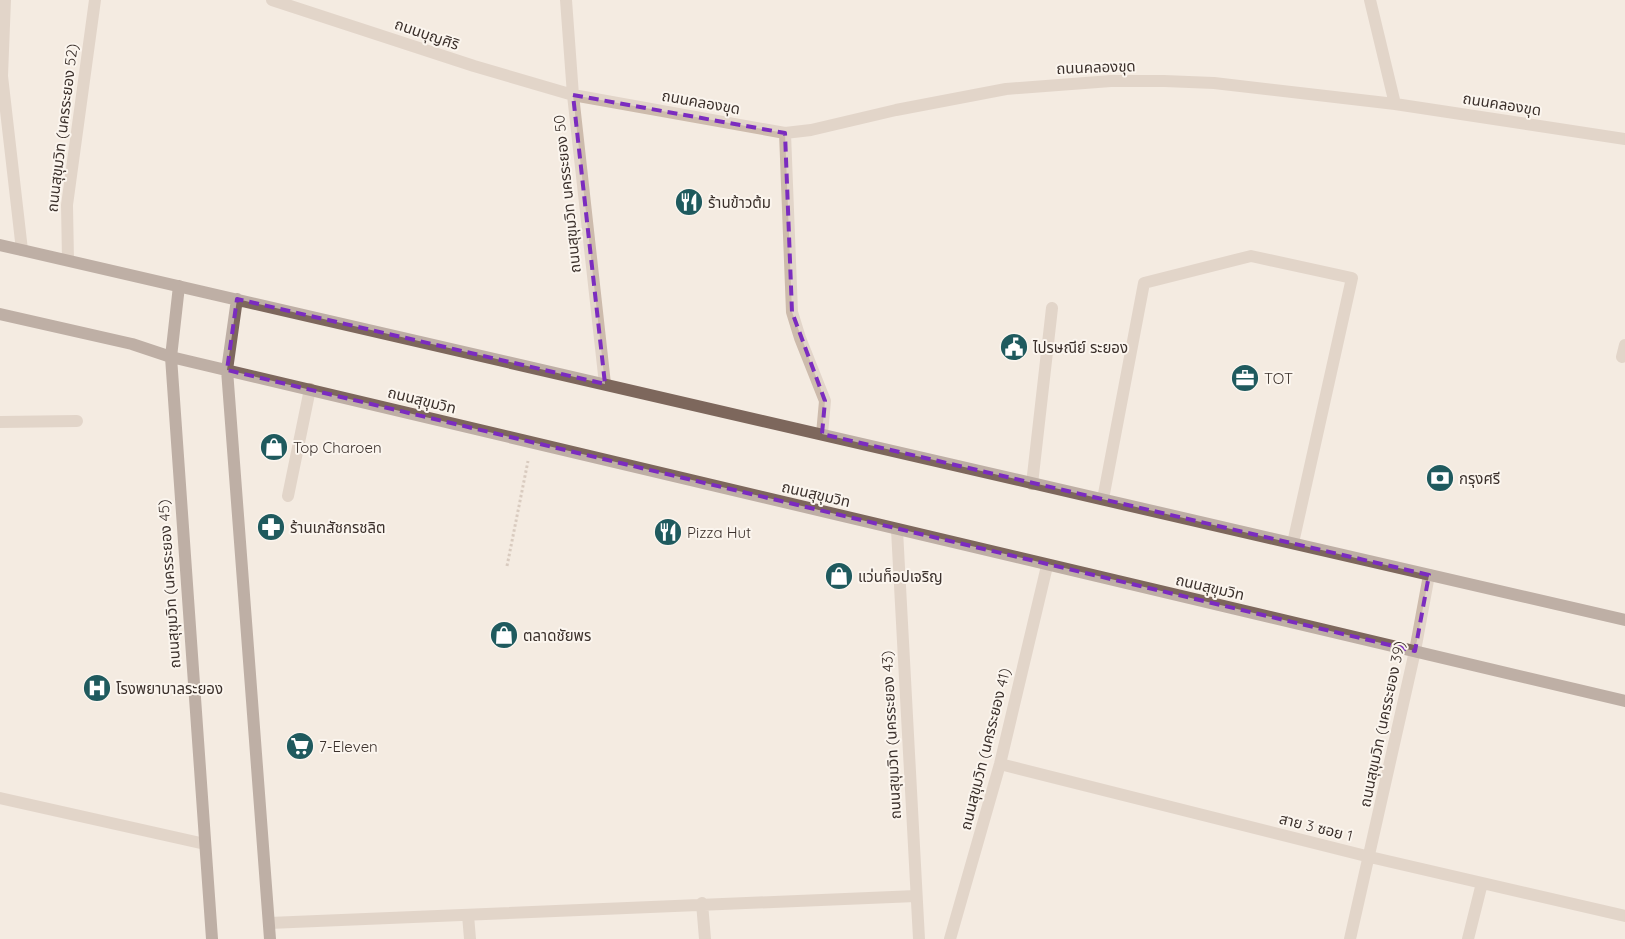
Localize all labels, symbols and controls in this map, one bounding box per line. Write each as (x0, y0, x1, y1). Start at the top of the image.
street label: ถนนบุญศิริ (392, 14, 462, 54)
street label: ถนนสุขุมวิท (นครระยอง 52) (42, 43, 82, 213)
street label: ถนนคลองขุด (1056, 56, 1136, 78)
street label: ถนนคลองขุด (660, 86, 742, 118)
street label: ถนนคลองขุด (1461, 88, 1543, 120)
street label: ถนนสุขุมวิท นครระยอง 50 (549, 114, 585, 274)
restaurant icon: ร้านข้าวต้ม (674, 187, 704, 217)
place label: ร้านข้าวต้ม (708, 193, 771, 212)
public building icon: ไปรษณีย์ ระยอง (999, 332, 1029, 362)
place label: ไปรษณีย์ ระยอง (1032, 338, 1128, 357)
office icon: TOT (1230, 363, 1260, 393)
place label: TOT (1264, 369, 1293, 388)
street label: ถนนสุขุมวิท (386, 382, 458, 418)
shop icon: Top Charoen (259, 432, 289, 462)
place label: Top Charoen (293, 438, 382, 457)
bank icon: กรุงศรี (1425, 463, 1455, 493)
place label: กรุงศรี (1459, 469, 1500, 488)
street label: ถนนสุขุมวิท (780, 477, 852, 511)
street label: ถนนสุขุมวิท (นครระยอง 45) (154, 499, 184, 669)
pharmacy icon: ร้านเภสัชกรชลิต (256, 512, 286, 542)
restaurant icon: Pizza Hut (653, 517, 683, 547)
place label: ร้านเภสัชกรชลิต (290, 518, 386, 537)
place label: Pizza Hut (687, 523, 751, 542)
shop icon: แว่นท็อปเจริญ (824, 561, 854, 591)
place label: แว่นท็อปเจริญ (858, 567, 943, 586)
street label: ถนนสุขุมวิท (1174, 570, 1246, 604)
shop icon: ตลาดชัยพร (489, 620, 519, 650)
place label: ตลาดชัยพร (523, 626, 591, 645)
street label: ถนนสุขุมวิท (นครระยอง 39) (1355, 639, 1409, 809)
street label: ถนนสุขุมวิท (นครระยอง 43) (877, 650, 905, 820)
street label: ถนนสุขุมวิท (นครระยอง 41) (956, 666, 1014, 832)
hospital icon: โรงพยาบาลระยอง (82, 673, 112, 703)
place label: โรงพยาบาลระยอง (116, 679, 223, 698)
supermarket icon: 7-Eleven (285, 731, 315, 761)
place label: 7-Eleven (319, 737, 378, 756)
street label: สาย 3 ซอย 1 (1277, 809, 1355, 845)

